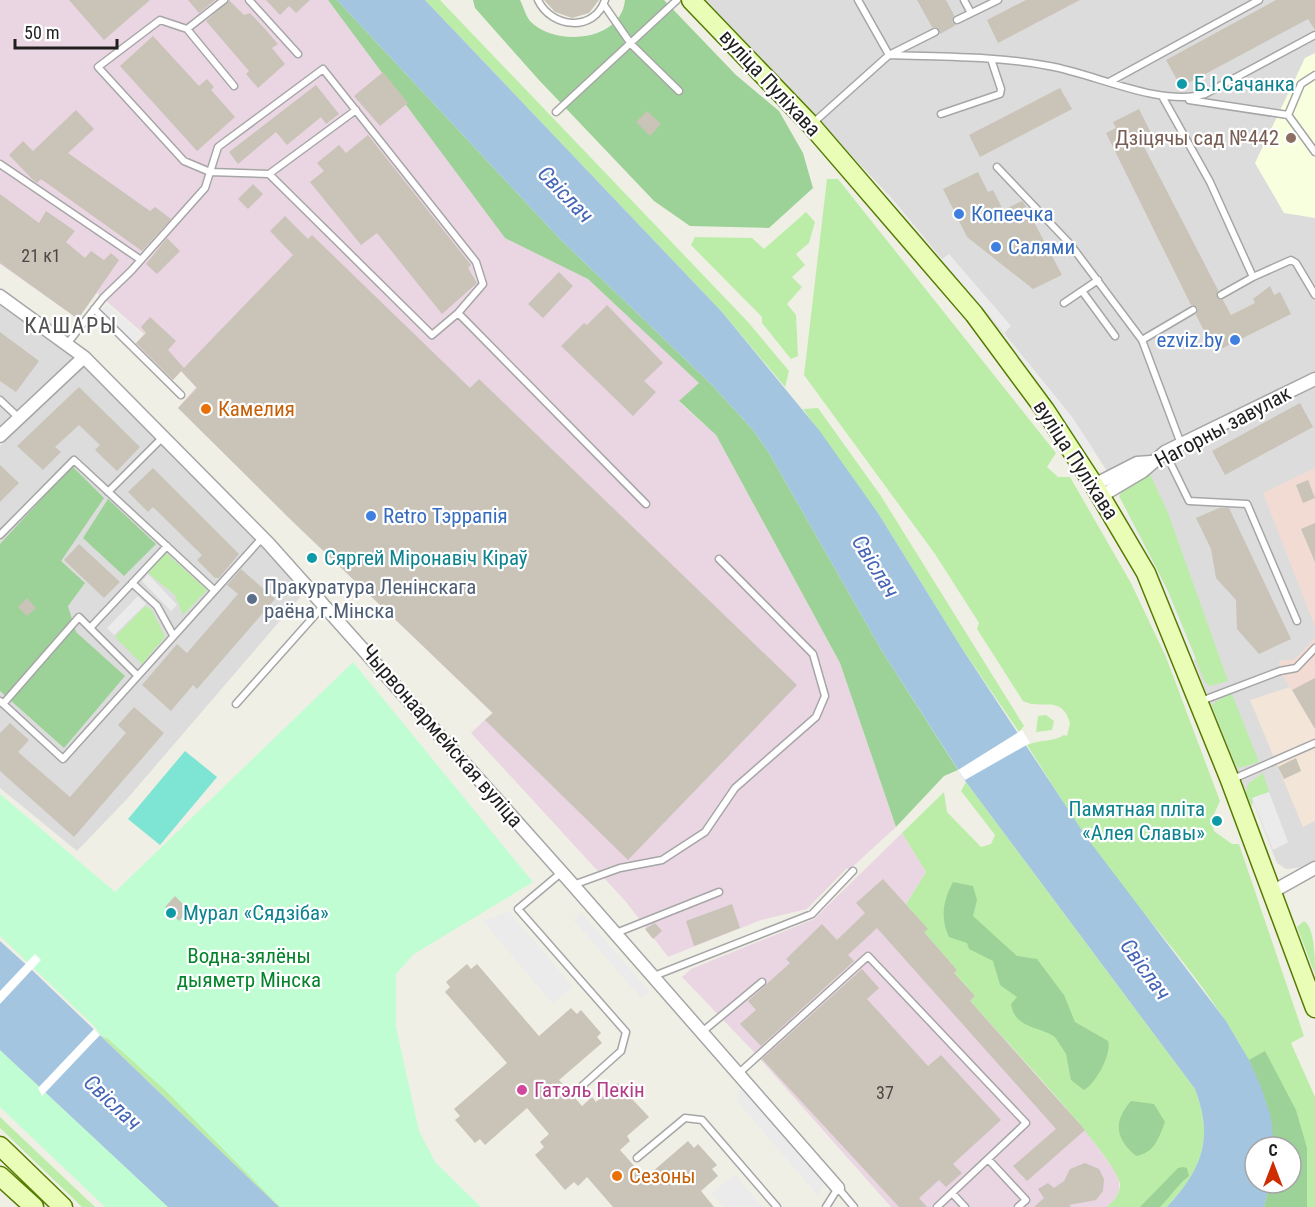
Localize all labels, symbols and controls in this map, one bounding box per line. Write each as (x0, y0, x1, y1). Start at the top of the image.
scale bar (15, 12, 117, 50)
text: 50 m (24, 22, 59, 43)
street label: вуліца Пуліхава (715, 25, 825, 141)
place label: Б.І.Сачанка (1194, 72, 1295, 96)
marker: Б.І.Сачанка (1175, 77, 1189, 91)
place label: Дзіцячы сад №442 (1115, 126, 1279, 150)
marker: Дзіцячы сад №442 (1284, 131, 1298, 145)
water label: Свіслач (533, 161, 599, 228)
place label: Копеечка (971, 202, 1054, 226)
marker: Копеечка (952, 207, 966, 221)
place label: Салями (1008, 235, 1075, 259)
marker: Салями (989, 240, 1003, 254)
house number: 21 к1 (21, 245, 61, 266)
district label: КАШАРЫ (24, 313, 118, 338)
place label: ezviz.by (1156, 328, 1223, 352)
marker: ezviz.by (1228, 333, 1242, 347)
street label: Нагорны завулак (1151, 381, 1295, 473)
street label: вуліца Пуліхава (1029, 396, 1123, 524)
place label: Камелия (218, 397, 295, 421)
marker: Камелия (199, 402, 213, 416)
place label: Retro Тэррапія (383, 504, 508, 528)
marker: Retro Тэррапія (364, 509, 378, 523)
water label: Свіслач (847, 530, 904, 602)
place label: Сяргей Міронавіч Кіраў (324, 546, 528, 570)
marker: Сяргей Міронавіч Кіраў (305, 551, 319, 565)
place label: Пракуратура Ленінскага раёна г.Мінска (264, 575, 476, 623)
marker: Пракуратура Ленінскага раёна г.Мінска (245, 592, 259, 606)
street label: Чырвонаармейская вуліца (356, 640, 528, 832)
place label: Памятная пліта «Алея Славы» (1069, 797, 1205, 845)
marker: Памятная пліта «Алея Славы» (1210, 814, 1224, 828)
place label: Мурал «Сядзіба» (183, 901, 329, 925)
marker: Мурал «Сядзіба» (164, 906, 178, 920)
water label: Свіслач (1115, 934, 1176, 1005)
park label: Водна-зялёны дыяметр Мінска (177, 944, 321, 992)
water label: Свіслач (79, 1070, 146, 1135)
place label: Гатэль Пекін (534, 1078, 645, 1102)
house number: 37 (876, 1082, 894, 1103)
marker: Гатэль Пекін (515, 1083, 529, 1097)
north arrow (1243, 1135, 1303, 1195)
text: С (1268, 1141, 1278, 1160)
place label: Сезоны (629, 1164, 696, 1188)
marker: Сезоны (610, 1169, 624, 1183)

